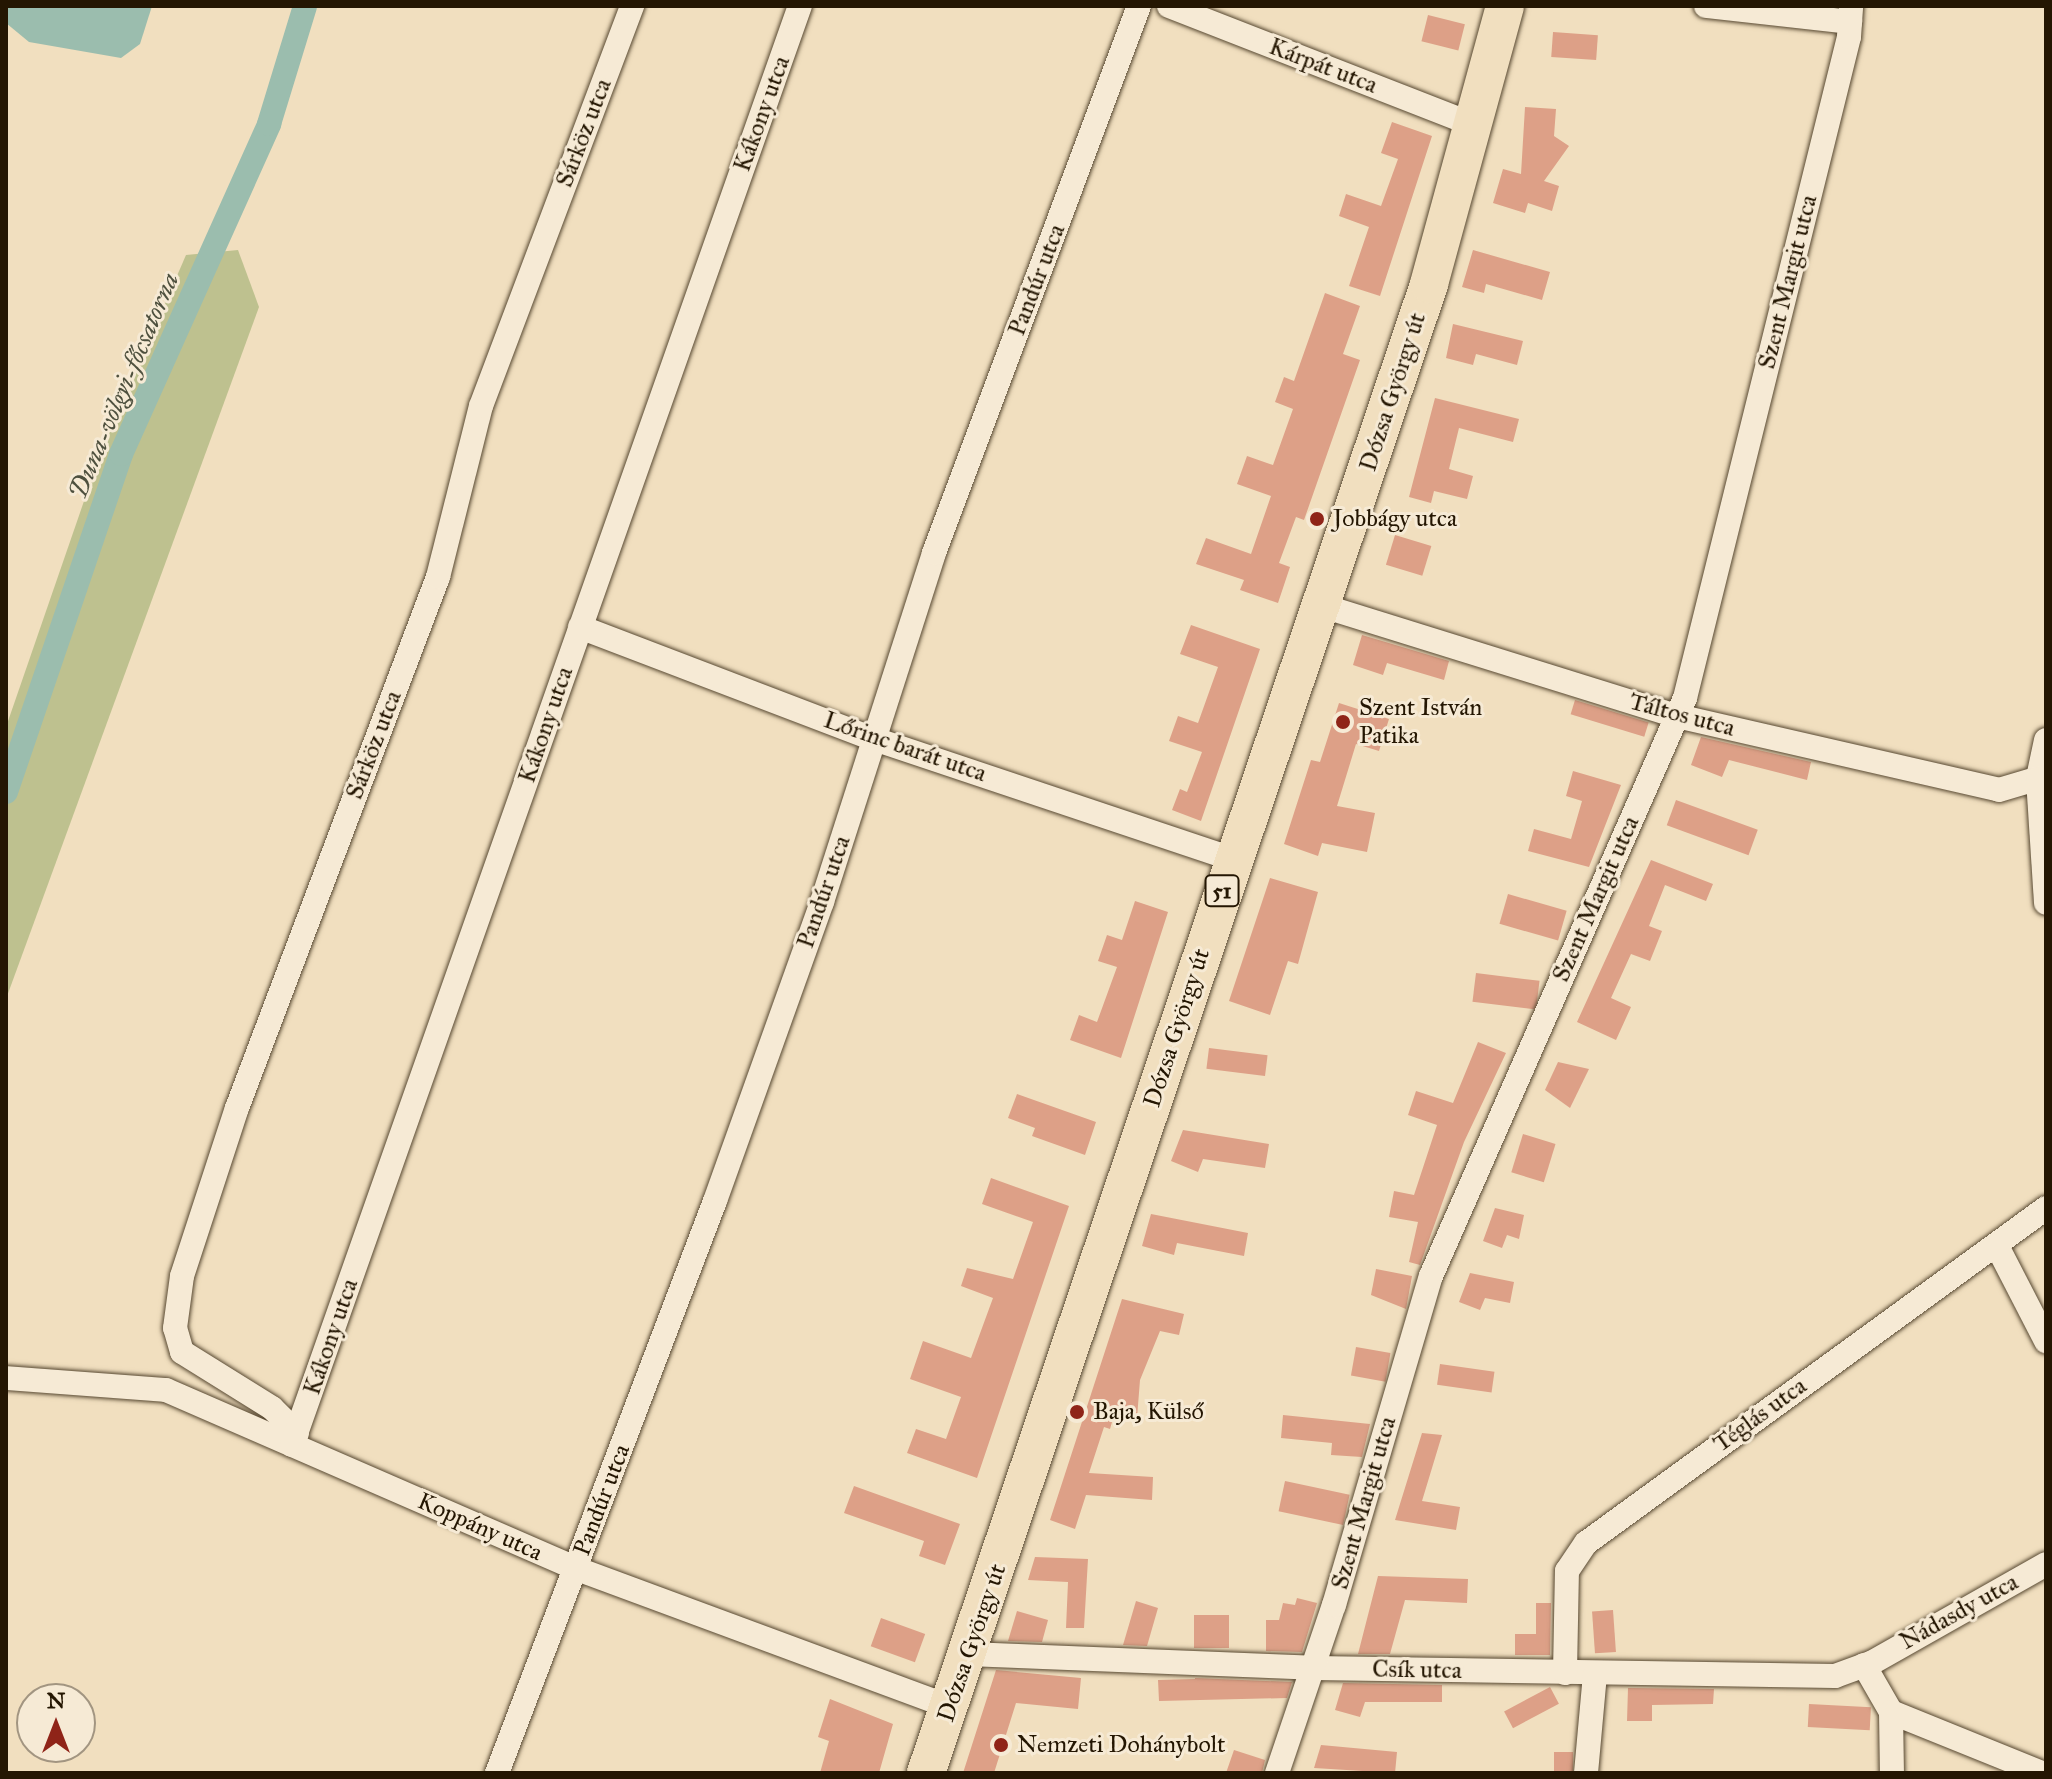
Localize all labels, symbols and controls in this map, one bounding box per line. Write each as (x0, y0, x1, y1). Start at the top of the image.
street label: Kárpát utca (1265, 32, 1381, 100)
street label: Kákony utca (728, 52, 796, 176)
street label: Sárköz utca (550, 75, 618, 191)
street label: Szent Margit utca (1752, 192, 1824, 372)
street label: Pandúr utca (1003, 220, 1071, 340)
water label: Duna-völgyi-főcsatorna (62, 268, 186, 504)
street label: Dózsa György út (1354, 309, 1432, 475)
place label: Jobbágy utca (1333, 505, 1457, 533)
marker: Jobbágy utca (1308, 510, 1326, 528)
street label: Kákony utca (513, 663, 579, 787)
street label: Sárköz utca (340, 687, 408, 803)
street label: Táltos utca (1626, 687, 1738, 743)
place label: Szent István Patika (1359, 694, 1482, 750)
street label: Lőrinc barát utca (820, 706, 990, 788)
marker: Szent István Patika (1334, 713, 1352, 731)
street label: Szent Margit utca (1547, 812, 1645, 986)
street label: Pandúr utca (791, 832, 857, 952)
road number: 51 (1204, 873, 1240, 909)
street label: Dózsa György út (1138, 945, 1216, 1111)
street label: Kákony utca (298, 1275, 364, 1399)
street label: Téglás utca (1708, 1372, 1812, 1458)
place label: Baja, Külső (1093, 1398, 1204, 1426)
marker: Baja, Külső (1068, 1403, 1086, 1421)
street label: Szent Margit utca (1326, 1413, 1402, 1593)
street label: Pandúr utca (568, 1440, 636, 1560)
street label: Koppány utca (413, 1487, 547, 1567)
street label: Dózsa György út (932, 1560, 1012, 1726)
street label: Nádasdy utca (1895, 1568, 2023, 1656)
street label: Csík utca (1372, 1655, 1462, 1685)
north arrow (16, 1683, 96, 1763)
text: N (47, 1687, 65, 1714)
place label: Nemzeti Dohánybolt (1017, 1731, 1226, 1759)
marker: Nemzeti Dohánybolt (992, 1736, 1010, 1754)

